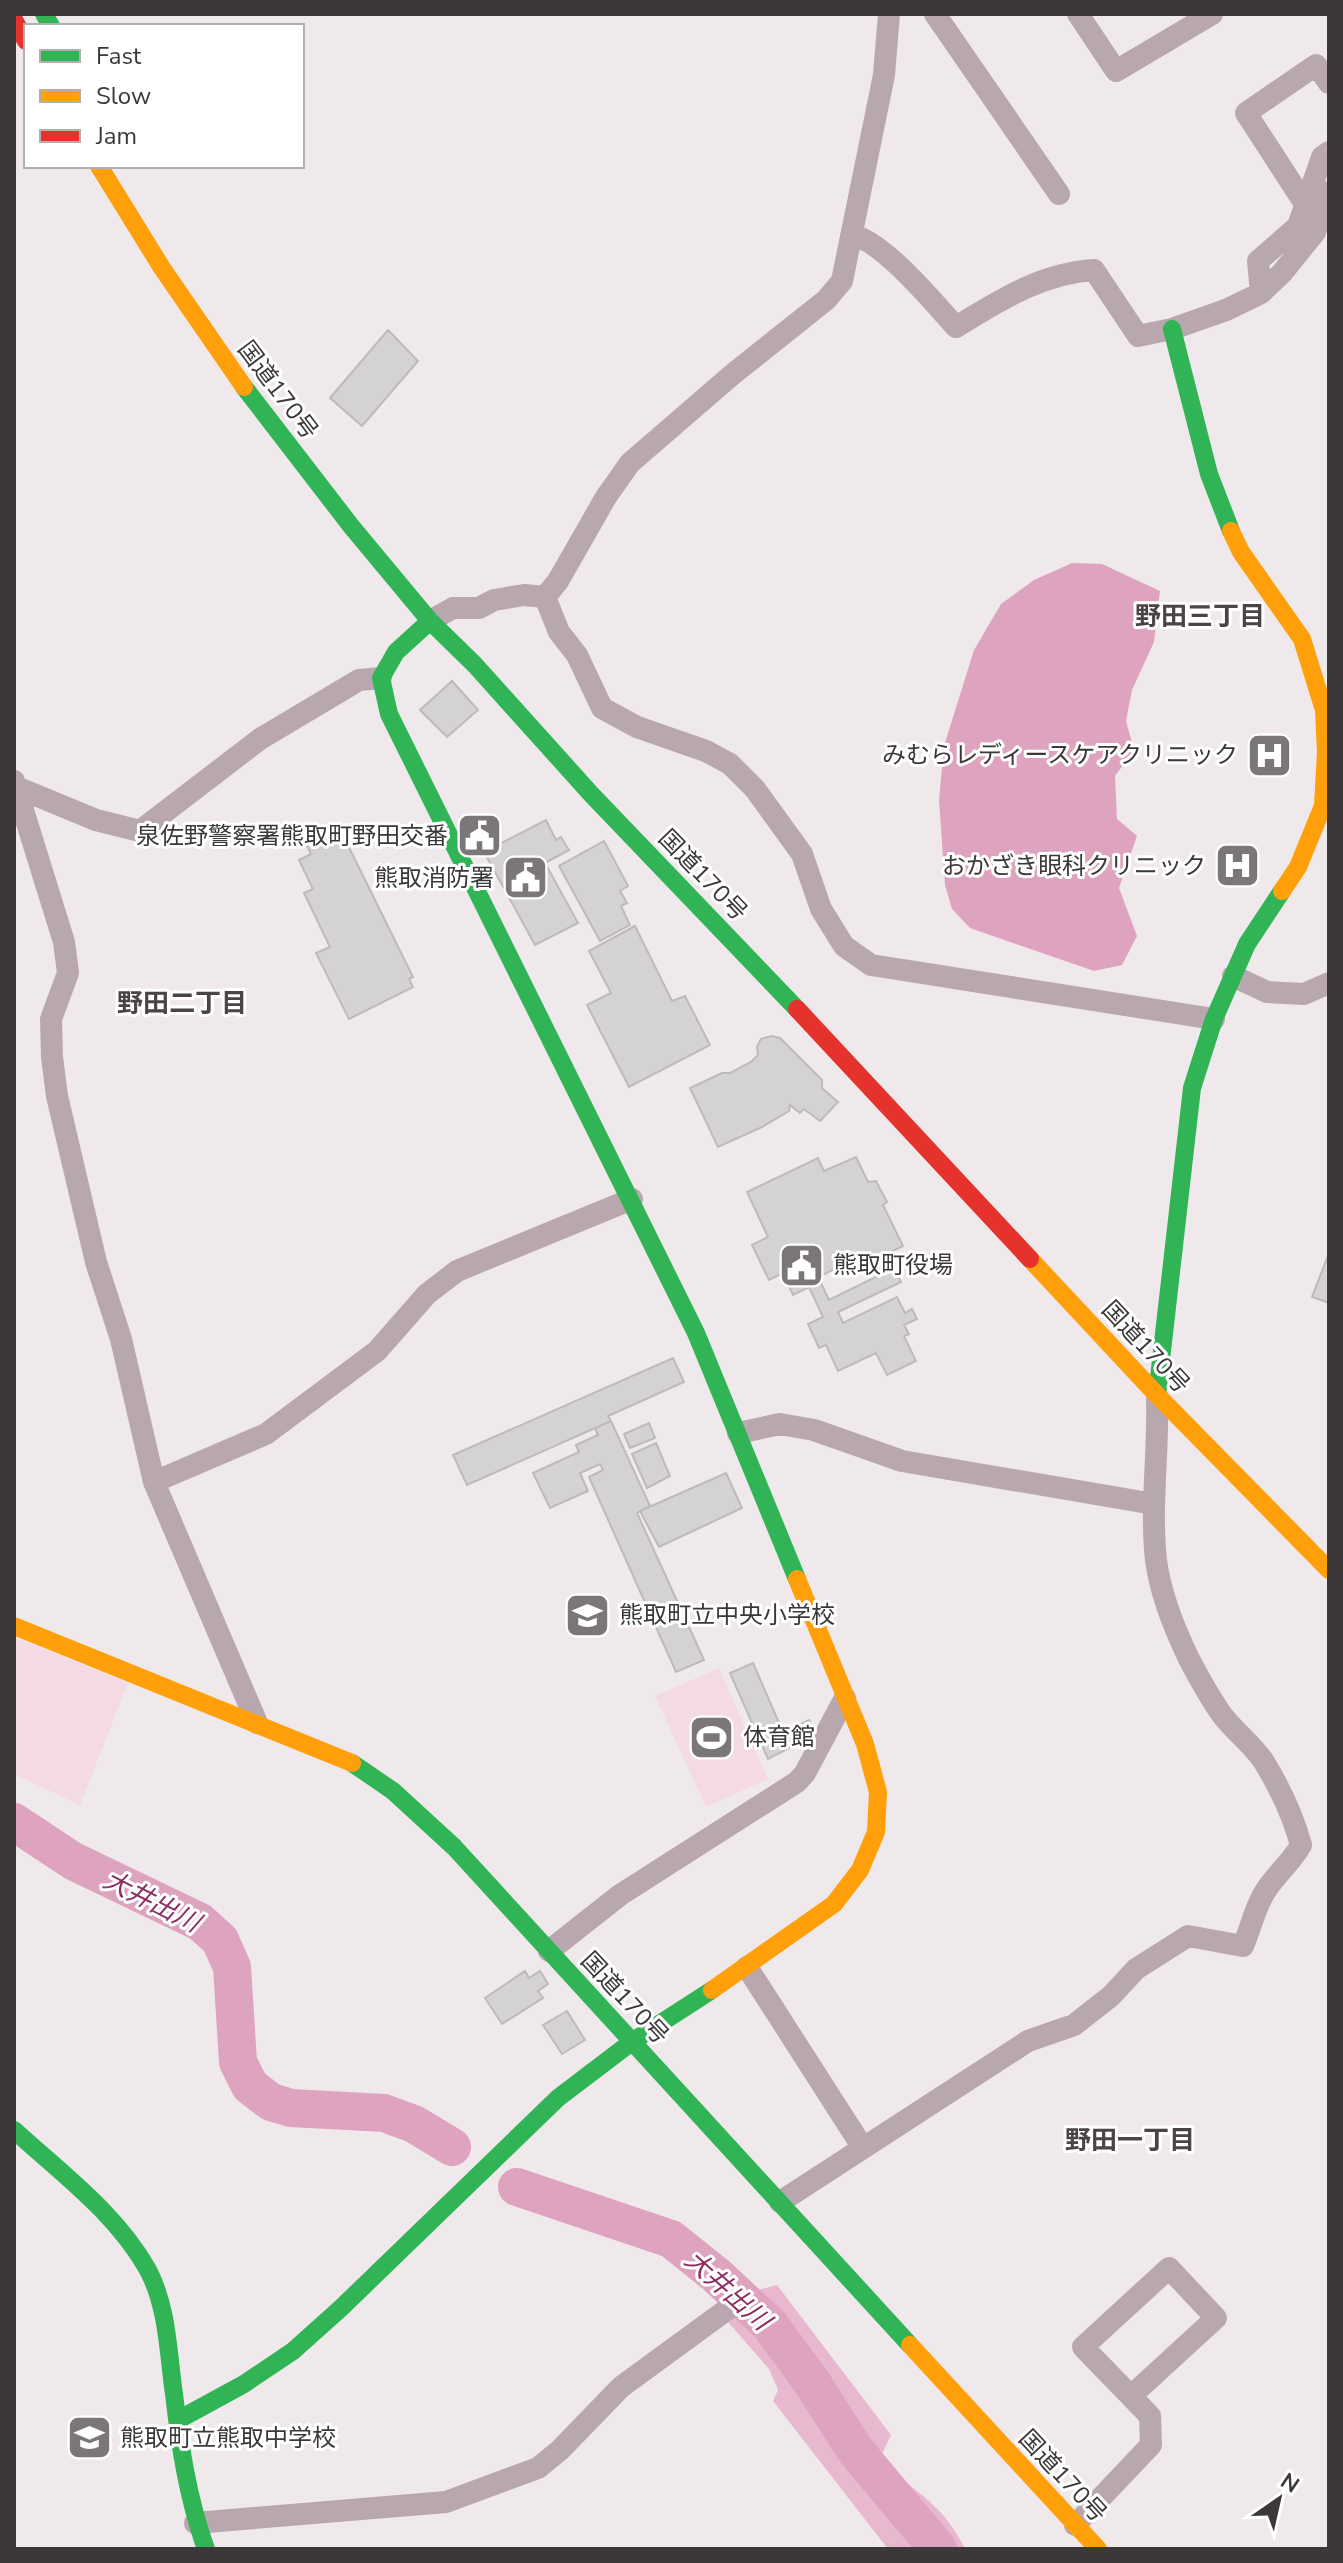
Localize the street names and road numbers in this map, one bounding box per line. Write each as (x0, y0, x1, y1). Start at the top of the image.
street label: 国道170号 (231, 334, 325, 446)
street label: 国道170号 (651, 822, 755, 928)
street label: 国道170号 (1095, 1294, 1197, 1400)
street label: 国道170号 (574, 1945, 676, 2051)
street label: 国道170号 (1012, 2423, 1114, 2529)

